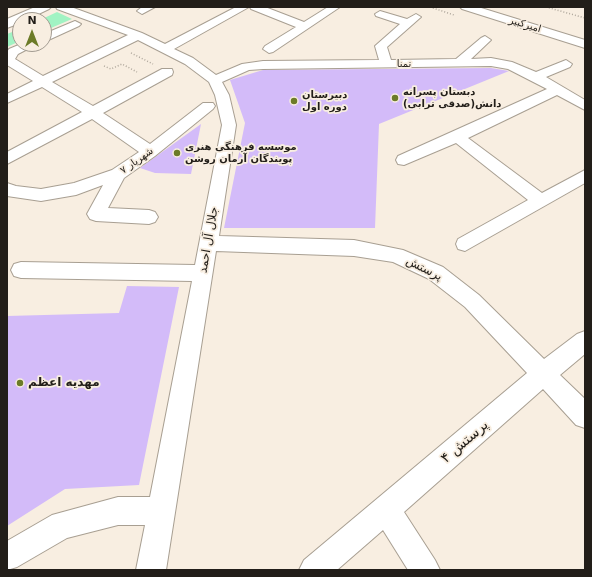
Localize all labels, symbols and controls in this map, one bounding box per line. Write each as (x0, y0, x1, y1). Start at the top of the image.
north arrow (12, 12, 52, 52)
text: N (27, 14, 37, 27)
street label: امیرکبیر (507, 14, 543, 36)
street label: تمنا (397, 58, 411, 70)
place label: دبستان پسرانه دانش(صدقی ترابی) (403, 86, 501, 110)
place label: دبیرستان دوره اول (302, 89, 347, 112)
marker: دبستان پسرانه دانش(صدقی ترابی) (390, 93, 400, 103)
marker: دبیرستان دوره اول (289, 96, 299, 106)
place label: موسسه فرهنگی هنری پویندگان آرمان روشن (185, 141, 297, 164)
street label: شهریار ۷ (118, 145, 156, 177)
marker: موسسه فرهنگی هنری پویندگان آرمان روشن (172, 148, 182, 158)
street label: جلال آل احمد (196, 206, 222, 274)
street label: پرستش (403, 254, 445, 284)
place label: مهدیه اعظم (28, 376, 100, 390)
marker: مهدیه اعظم (15, 378, 25, 388)
street label: پرستش ۴ (438, 417, 492, 467)

